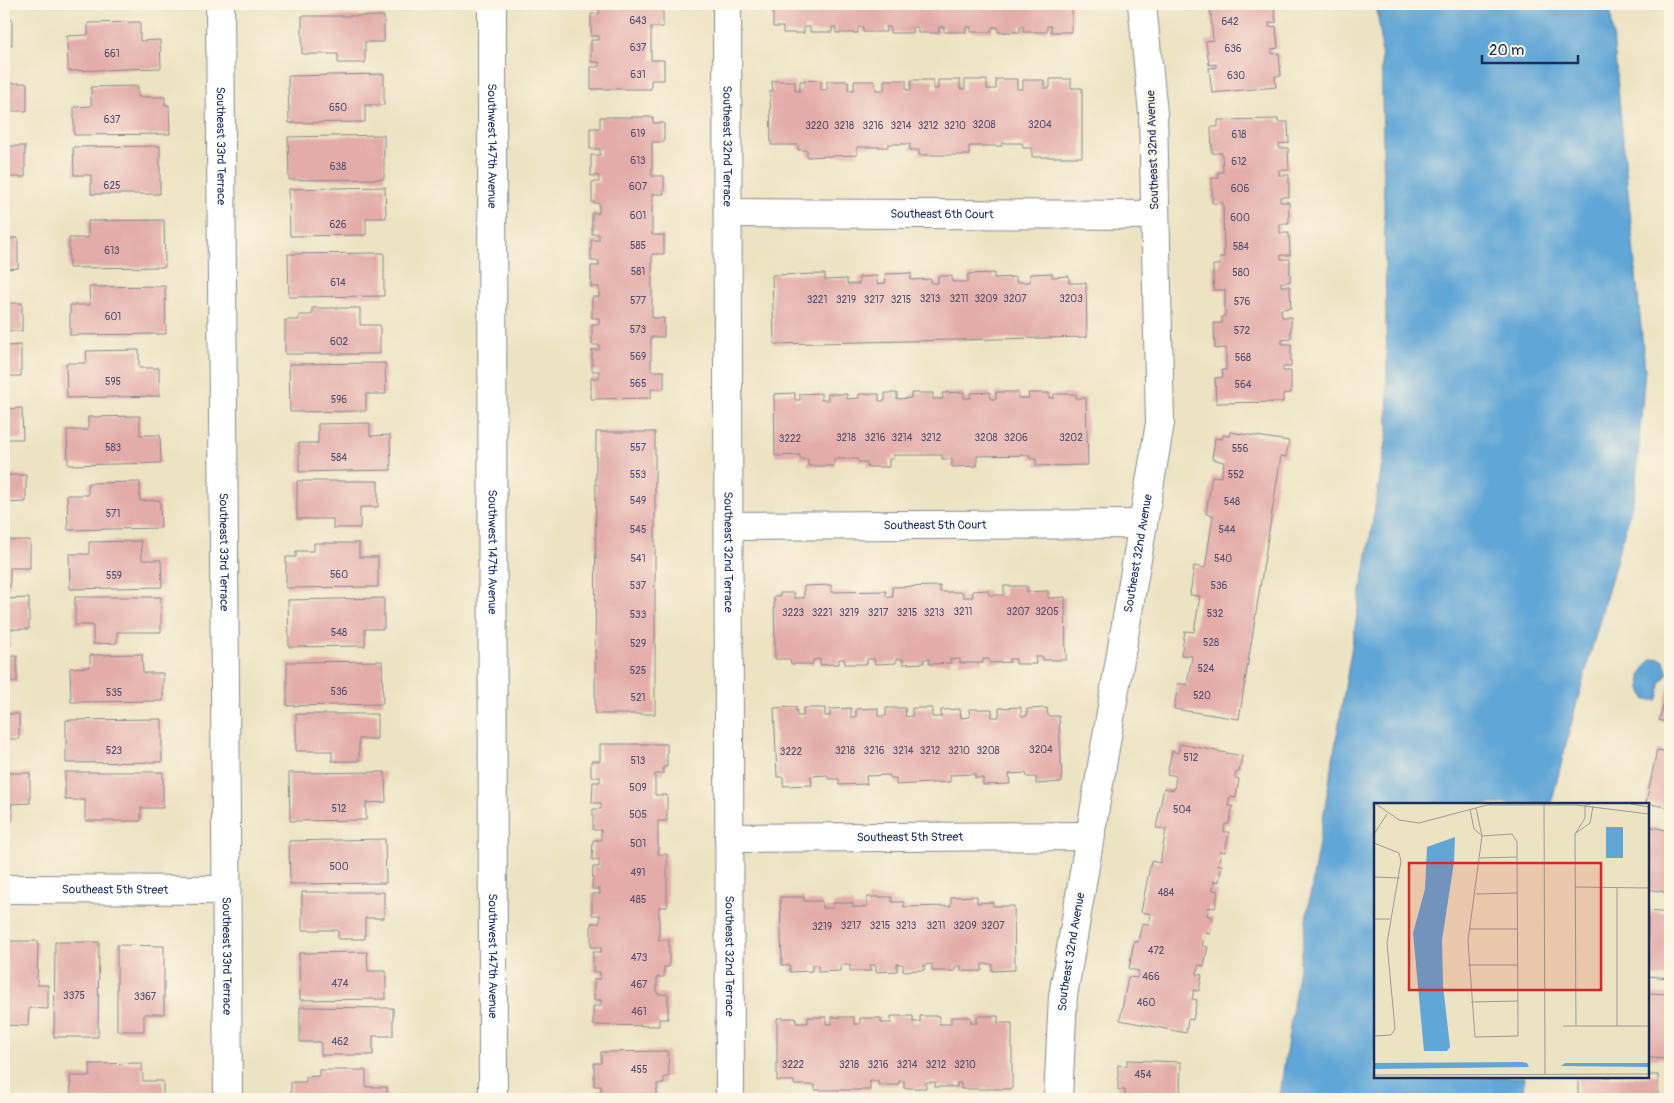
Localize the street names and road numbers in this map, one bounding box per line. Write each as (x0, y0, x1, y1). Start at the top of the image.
street label: Southwest 147th Avenue (485, 84, 500, 209)
street label: Southeast 32nd Terrace (720, 85, 735, 207)
street label: Southeast 33rd Terrace (213, 87, 229, 205)
street label: Southeast 32nd Avenue (1143, 90, 1163, 210)
street label: Southeast 6th Court (890, 206, 994, 222)
street label: Southwest 147th Avenue (485, 490, 500, 615)
street label: Southeast 32nd Terrace (721, 491, 736, 613)
street label: Southeast 33rd Terrace (216, 493, 232, 611)
street label: Southeast 32nd Avenue (1121, 493, 1155, 614)
street label: Southeast 5th Court (883, 517, 987, 533)
street label: Southeast 5th Street (857, 829, 963, 845)
street label: Southeast 5th Street (62, 882, 168, 897)
street label: Southeast 32nd Avenue (1055, 891, 1088, 1011)
street label: Southwest 147th Avenue (485, 894, 500, 1019)
street label: Southeast 32nd Terrace (722, 895, 737, 1017)
street label: Southeast 33rd Terrace (219, 897, 235, 1015)

